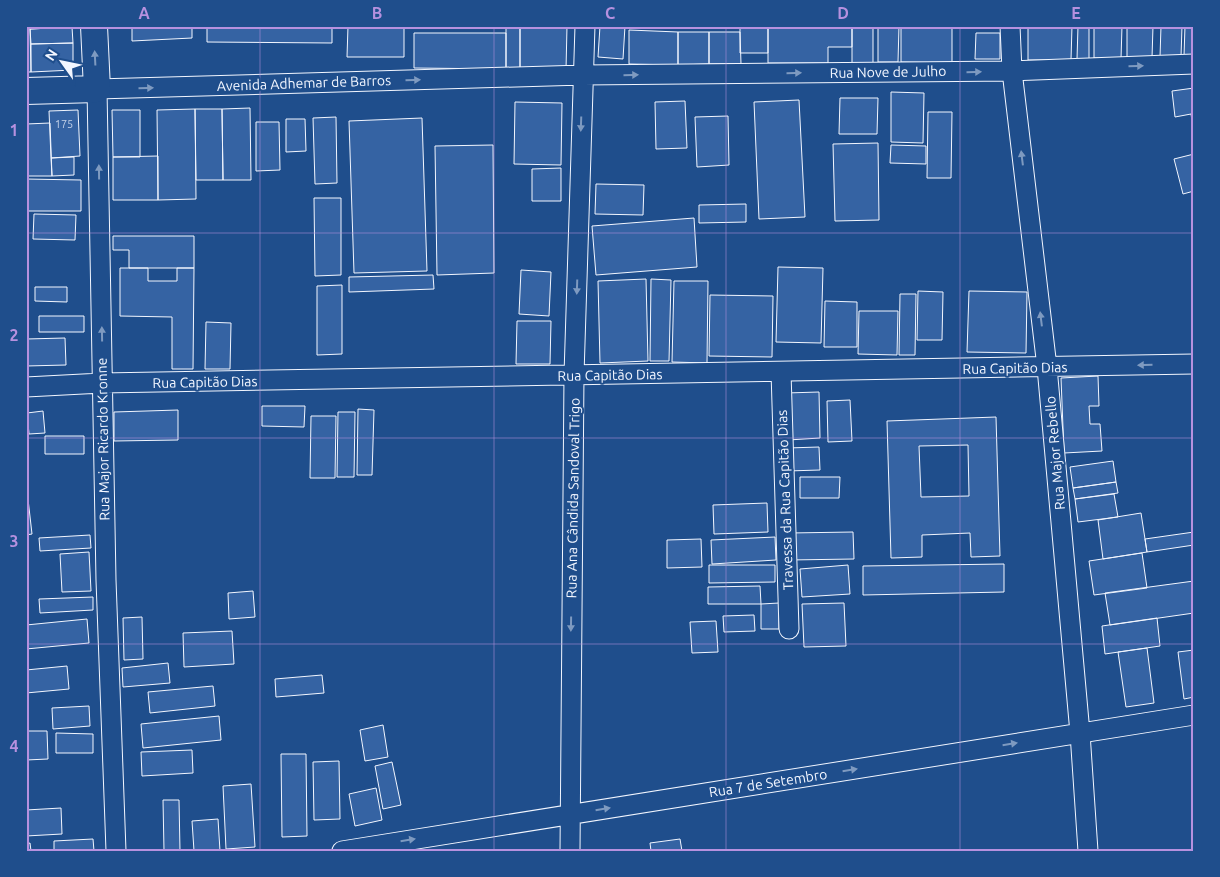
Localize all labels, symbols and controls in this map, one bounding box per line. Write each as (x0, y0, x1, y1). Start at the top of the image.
text: A (138, 4, 150, 22)
text: B (372, 4, 382, 22)
text: C (605, 4, 615, 22)
text: D (837, 4, 849, 22)
text: E (1071, 4, 1081, 22)
north arrow (38, 38, 88, 88)
text: N (42, 46, 61, 64)
one-way arrow (91, 49, 99, 65)
one-way arrow (1129, 62, 1145, 70)
street label: Rua Nove de Julho (829, 63, 947, 81)
one-way arrow (966, 67, 982, 75)
one-way arrow (786, 69, 802, 77)
one-way arrow (624, 71, 640, 79)
street label: Avenida Adhemar de Barros (217, 72, 391, 94)
one-way arrow (406, 76, 422, 84)
one-way arrow (138, 83, 154, 91)
one-way arrow (577, 116, 585, 132)
house number: 175 (55, 118, 73, 130)
text: 1 (9, 121, 19, 139)
one-way arrow (1018, 149, 1026, 165)
one-way arrow (95, 164, 103, 180)
one-way arrow (573, 279, 581, 295)
one-way arrow (1037, 311, 1045, 327)
text: 2 (9, 326, 19, 344)
one-way arrow (97, 326, 105, 342)
street label: Rua Major Ricardo Kronne (94, 357, 112, 521)
street label: Rua Capitão Dias (962, 359, 1068, 377)
one-way arrow (1137, 361, 1153, 369)
street label: Rua Capitão Dias (557, 366, 663, 384)
street label: Rua Capitão Dias (152, 373, 258, 391)
street label: Rua Major Rebello (1042, 395, 1068, 511)
street label: Rua Ana Cândida Sandoval Trigo (563, 398, 583, 598)
street label: Travessa da Rua Capitão Dias (774, 409, 796, 591)
text: 3 (9, 532, 19, 550)
one-way arrow (567, 616, 575, 632)
text: 4 (9, 737, 19, 755)
one-way arrow (1003, 740, 1019, 748)
one-way arrow (842, 765, 858, 773)
street label: Rua 7 de Setembro (708, 766, 828, 800)
one-way arrow (595, 804, 611, 812)
one-way arrow (400, 836, 416, 844)

